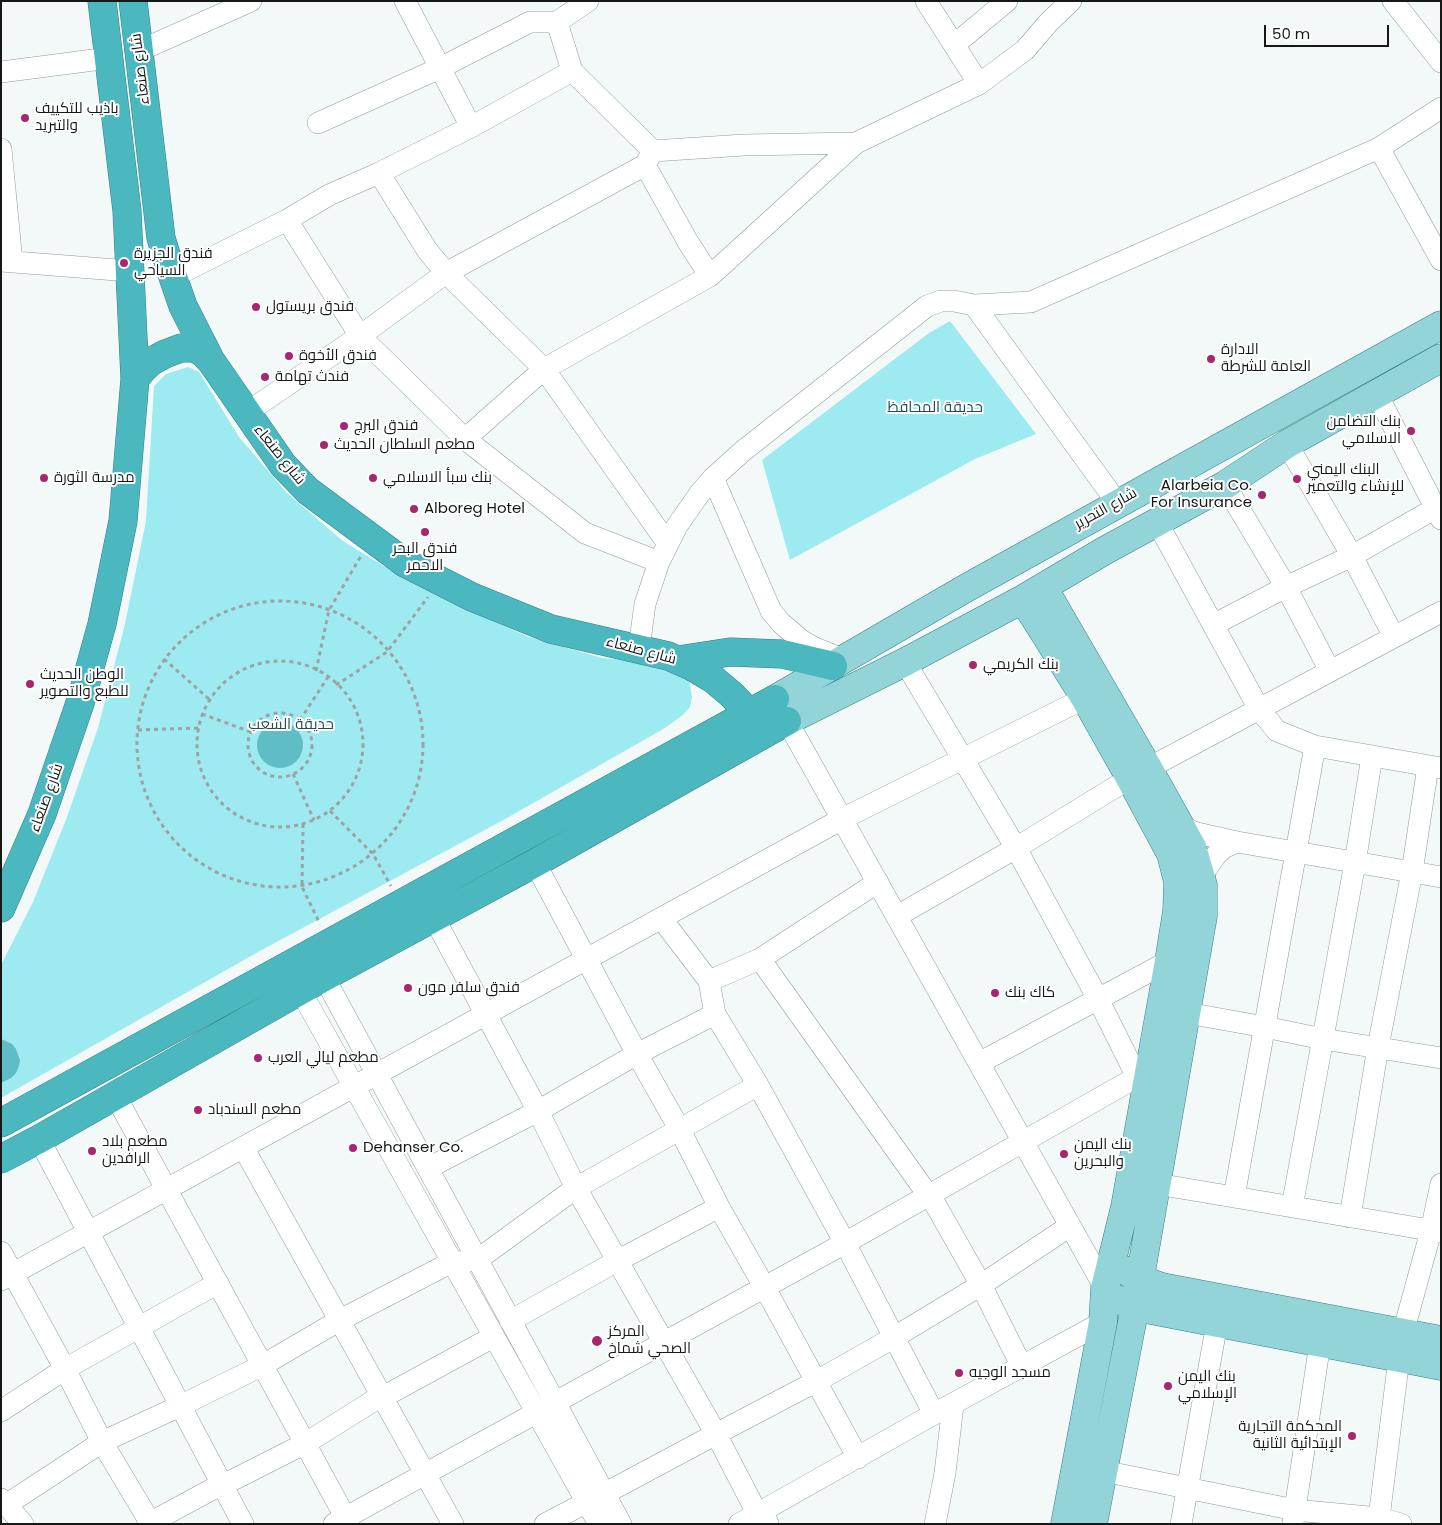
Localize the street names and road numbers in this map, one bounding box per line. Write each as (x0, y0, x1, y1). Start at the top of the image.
street label: شارع صنعاء (128, 32, 154, 106)
street label: شارع صنعاء (249, 421, 309, 489)
street label: شارع التحرير (1072, 484, 1140, 534)
street label: شارع صنعاء (604, 633, 678, 669)
street label: شارع صنعاء (26, 761, 68, 835)

